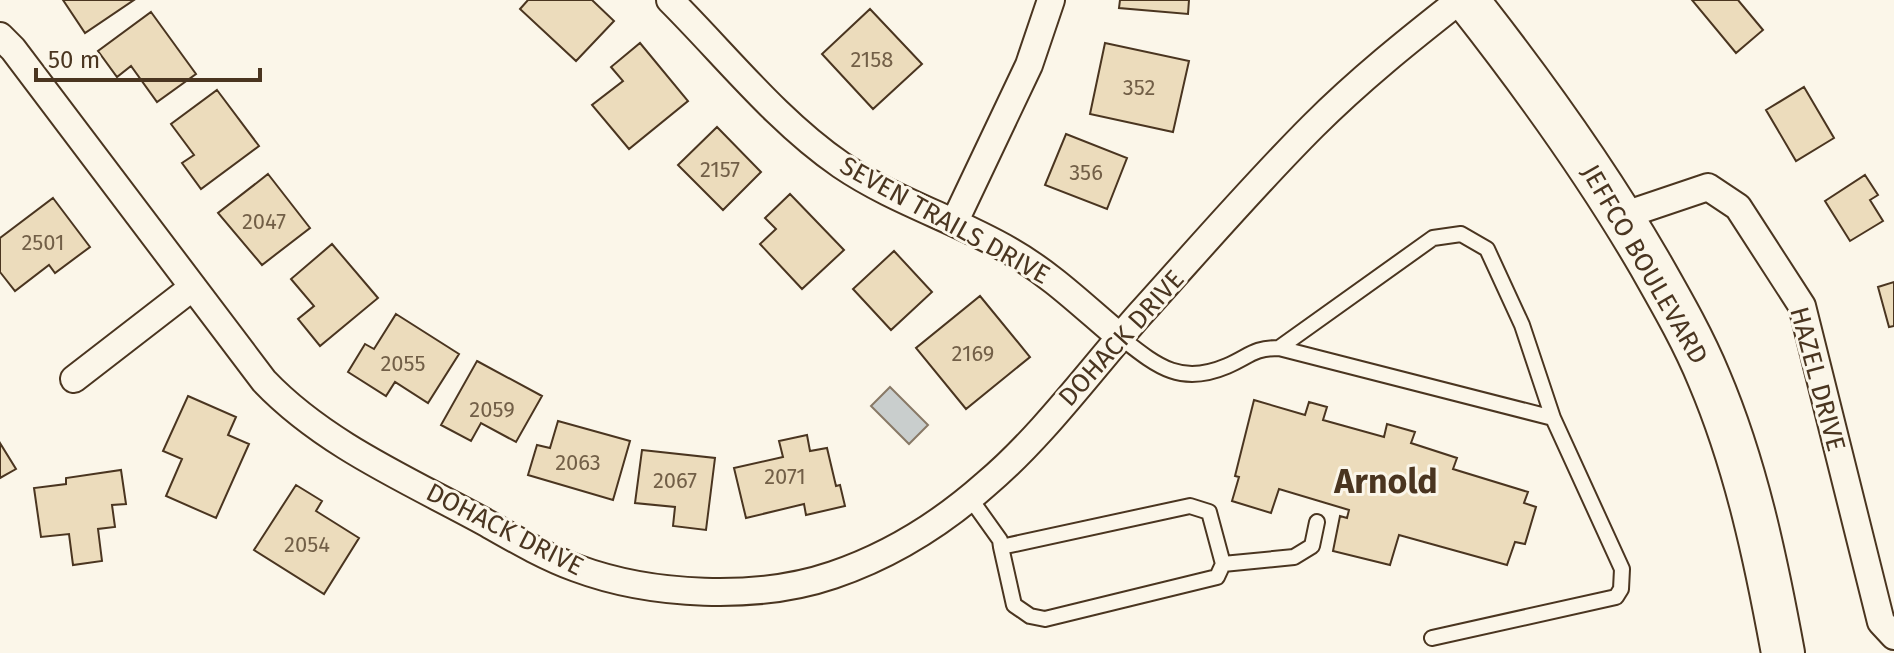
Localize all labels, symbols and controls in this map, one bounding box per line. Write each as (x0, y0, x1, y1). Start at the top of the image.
scale bar (36, 32, 260, 82)
text: 50 m (48, 46, 100, 74)
house number: 2158 (850, 46, 894, 73)
house number: 352 (1123, 74, 1155, 101)
street label: SEVEN TRAILS DRIVE (834, 150, 1055, 291)
house number: 2157 (700, 156, 740, 183)
house number: 356 (1069, 159, 1103, 186)
street label: JEFFCO BOULEVARD (1575, 159, 1714, 370)
house number: 2047 (242, 208, 286, 235)
house number: 2501 (21, 229, 65, 256)
street label: DOHACK DRIVE (1052, 264, 1191, 413)
street label: HAZEL DRIVE (1783, 303, 1852, 455)
house number: 2169 (952, 340, 994, 367)
house number: 2055 (380, 350, 426, 377)
house number: 2059 (469, 396, 515, 423)
house number: 2063 (555, 449, 601, 476)
district label: Arnold (1333, 461, 1438, 502)
house number: 2071 (764, 463, 806, 490)
house number: 2067 (653, 467, 697, 494)
street label: DOHACK DRIVE (421, 477, 589, 582)
house number: 2054 (284, 531, 330, 558)

